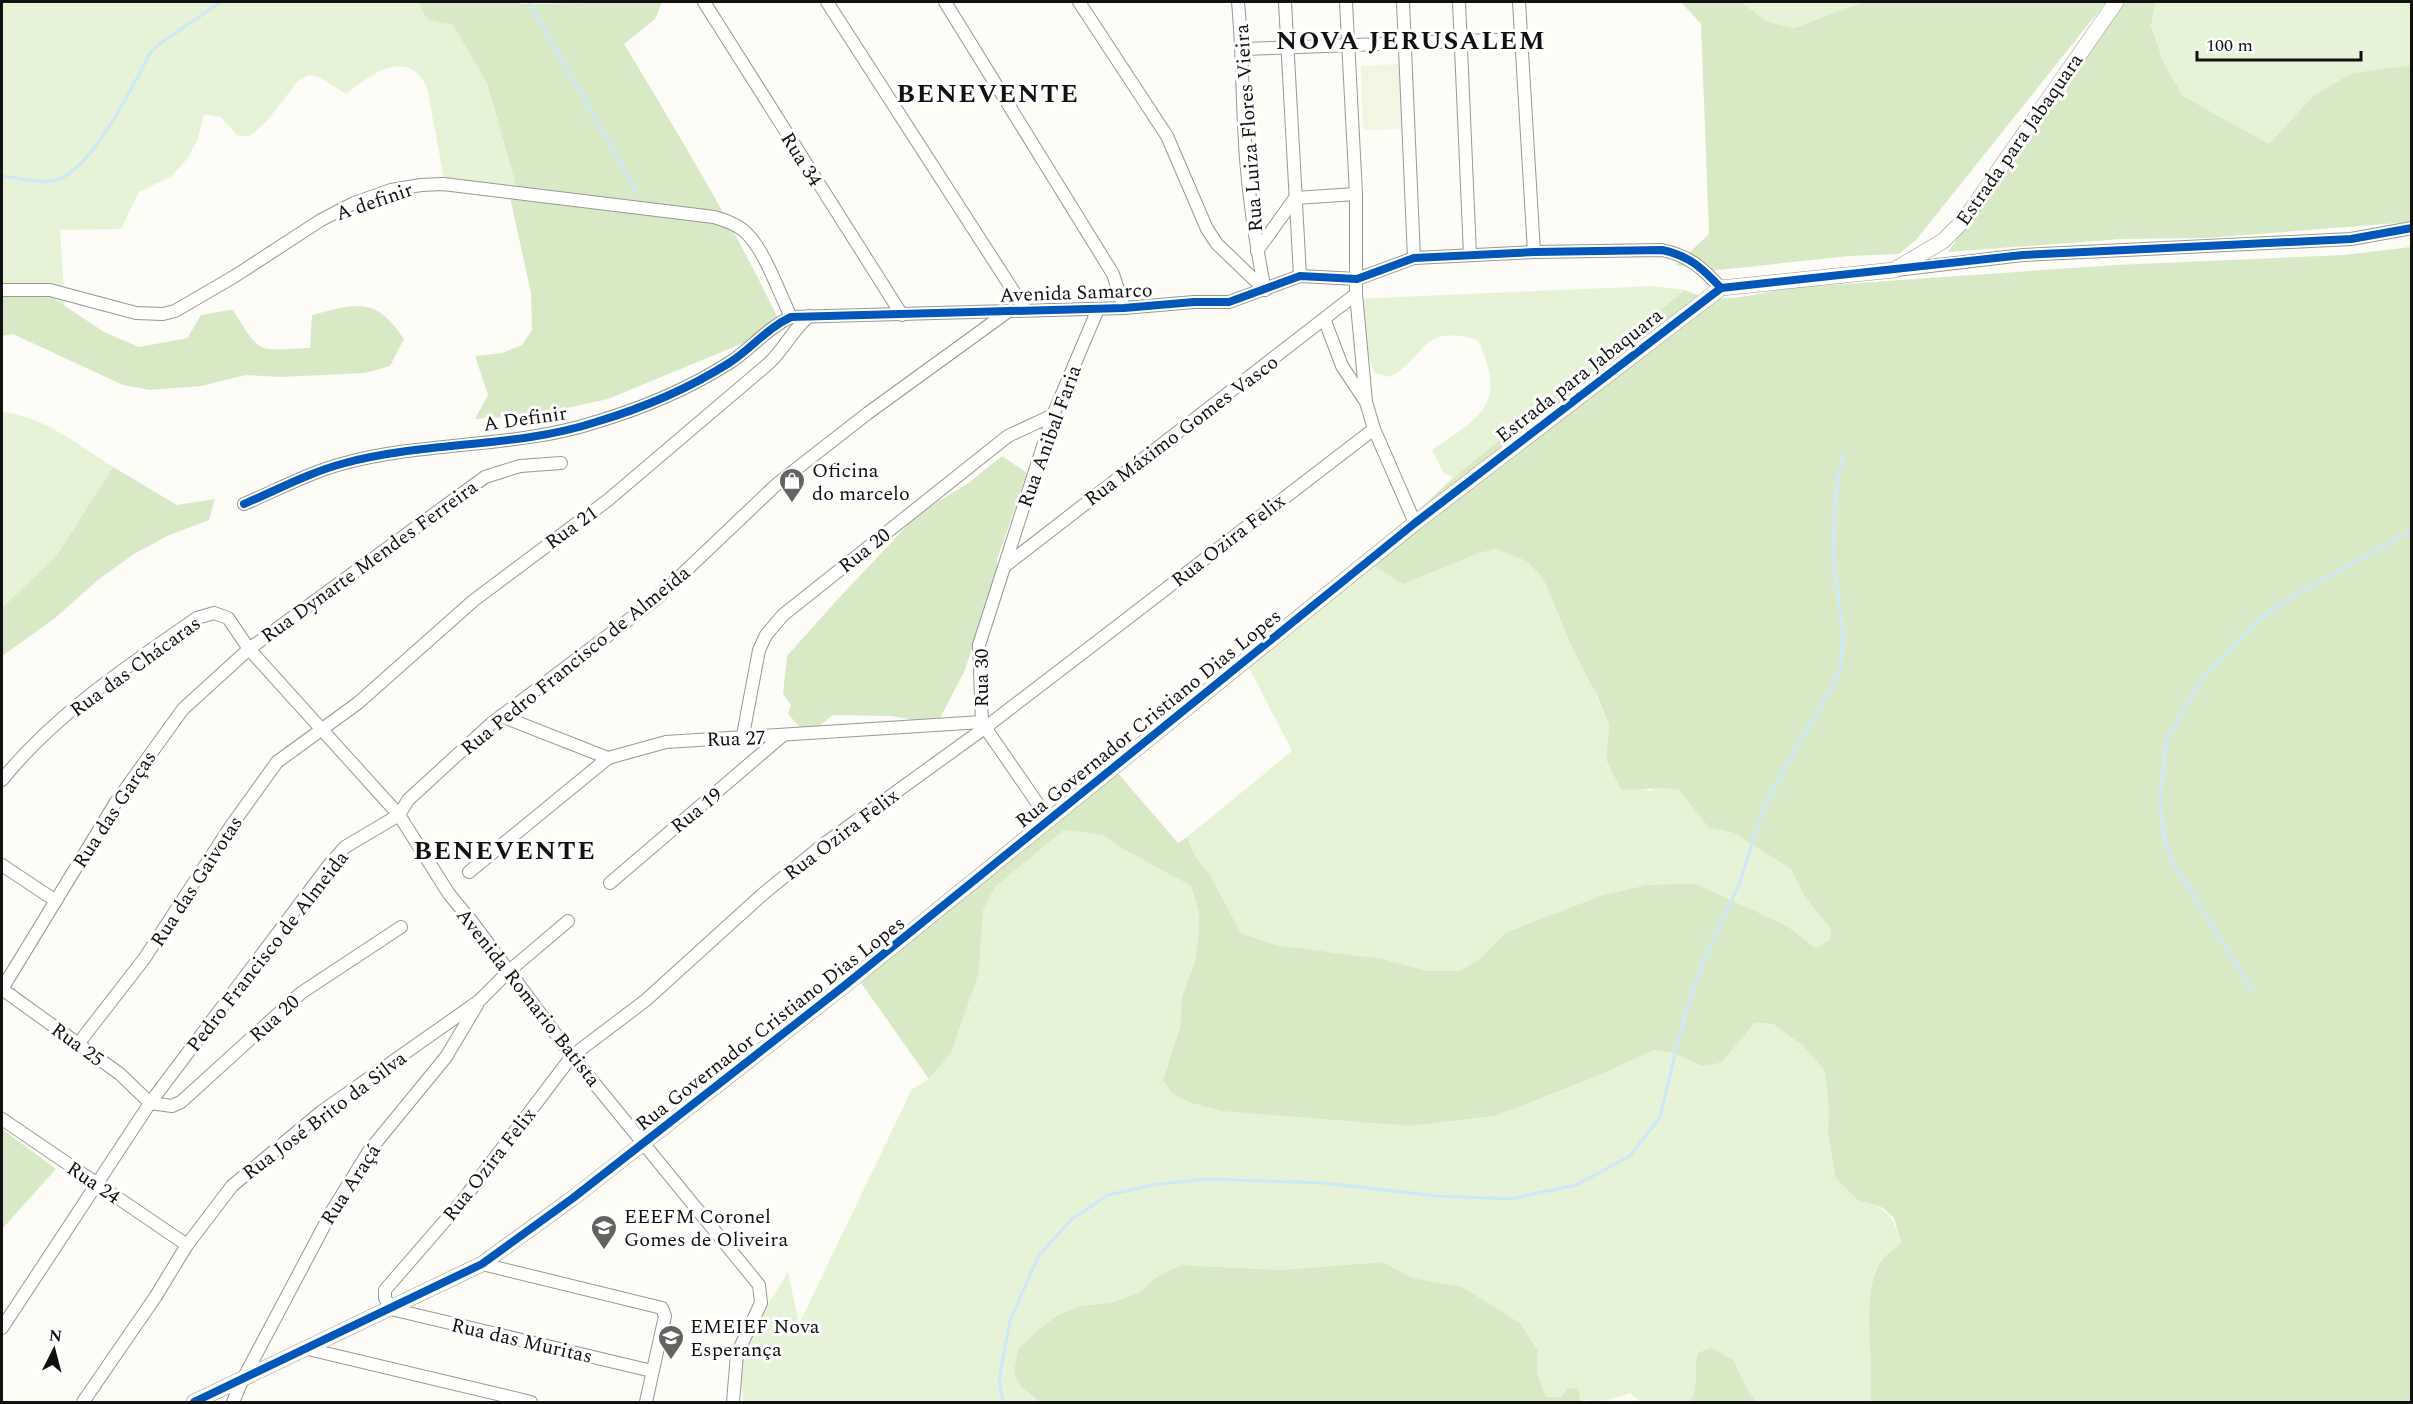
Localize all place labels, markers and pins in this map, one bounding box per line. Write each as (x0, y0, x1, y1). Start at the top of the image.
place label: Oficina do marcelo (812, 456, 910, 509)
shop icon: Oficina do marcelo (777, 466, 807, 504)
place label: EEEFM Coronel Gomes de Oliveira (624, 1202, 788, 1255)
school or university icon: EEEFM Coronel Gomes de Oliveira (589, 1213, 619, 1251)
place label: EMEIEF Nova Esperança (690, 1312, 820, 1365)
school or university icon: EMEIEF Nova Esperança (656, 1323, 686, 1361)

